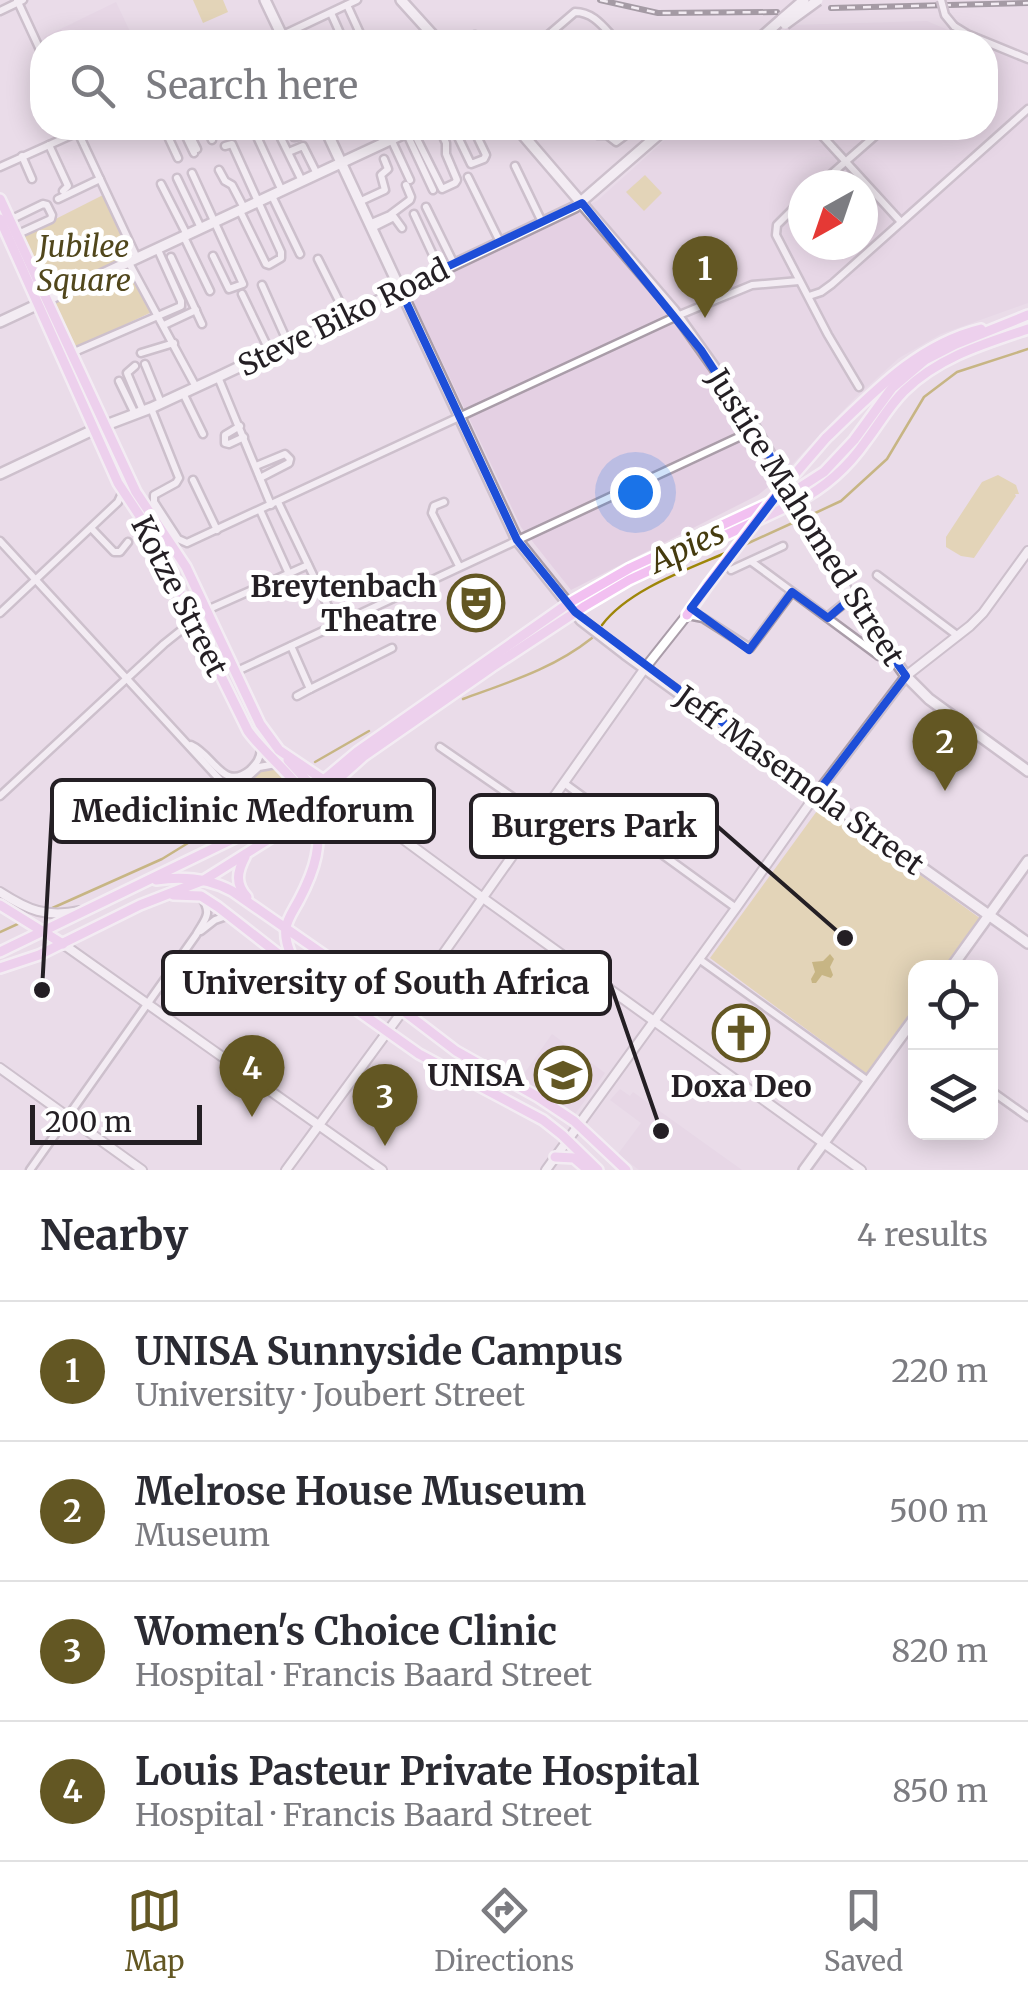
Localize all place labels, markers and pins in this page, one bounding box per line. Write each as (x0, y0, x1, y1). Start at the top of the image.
pin: 1 (672, 236, 738, 318)
place label: Breytenbach Theatre (250, 567, 437, 639)
theatre icon: Breytenbach Theatre (446, 573, 506, 633)
pin: 2 (912, 708, 978, 791)
callout: Mediclinic Medforum (52, 780, 434, 842)
callout: Burgers Park (471, 795, 717, 857)
callout: University of South Africa (163, 952, 610, 1014)
church icon: Doxa Deo (711, 1003, 771, 1063)
pin: 4 (220, 1034, 284, 1117)
school or university icon: UNISA (533, 1045, 593, 1105)
place label: UNISA (427, 1056, 525, 1094)
pin: 3 (352, 1064, 418, 1146)
place label: Doxa Deo (670, 1067, 812, 1105)

